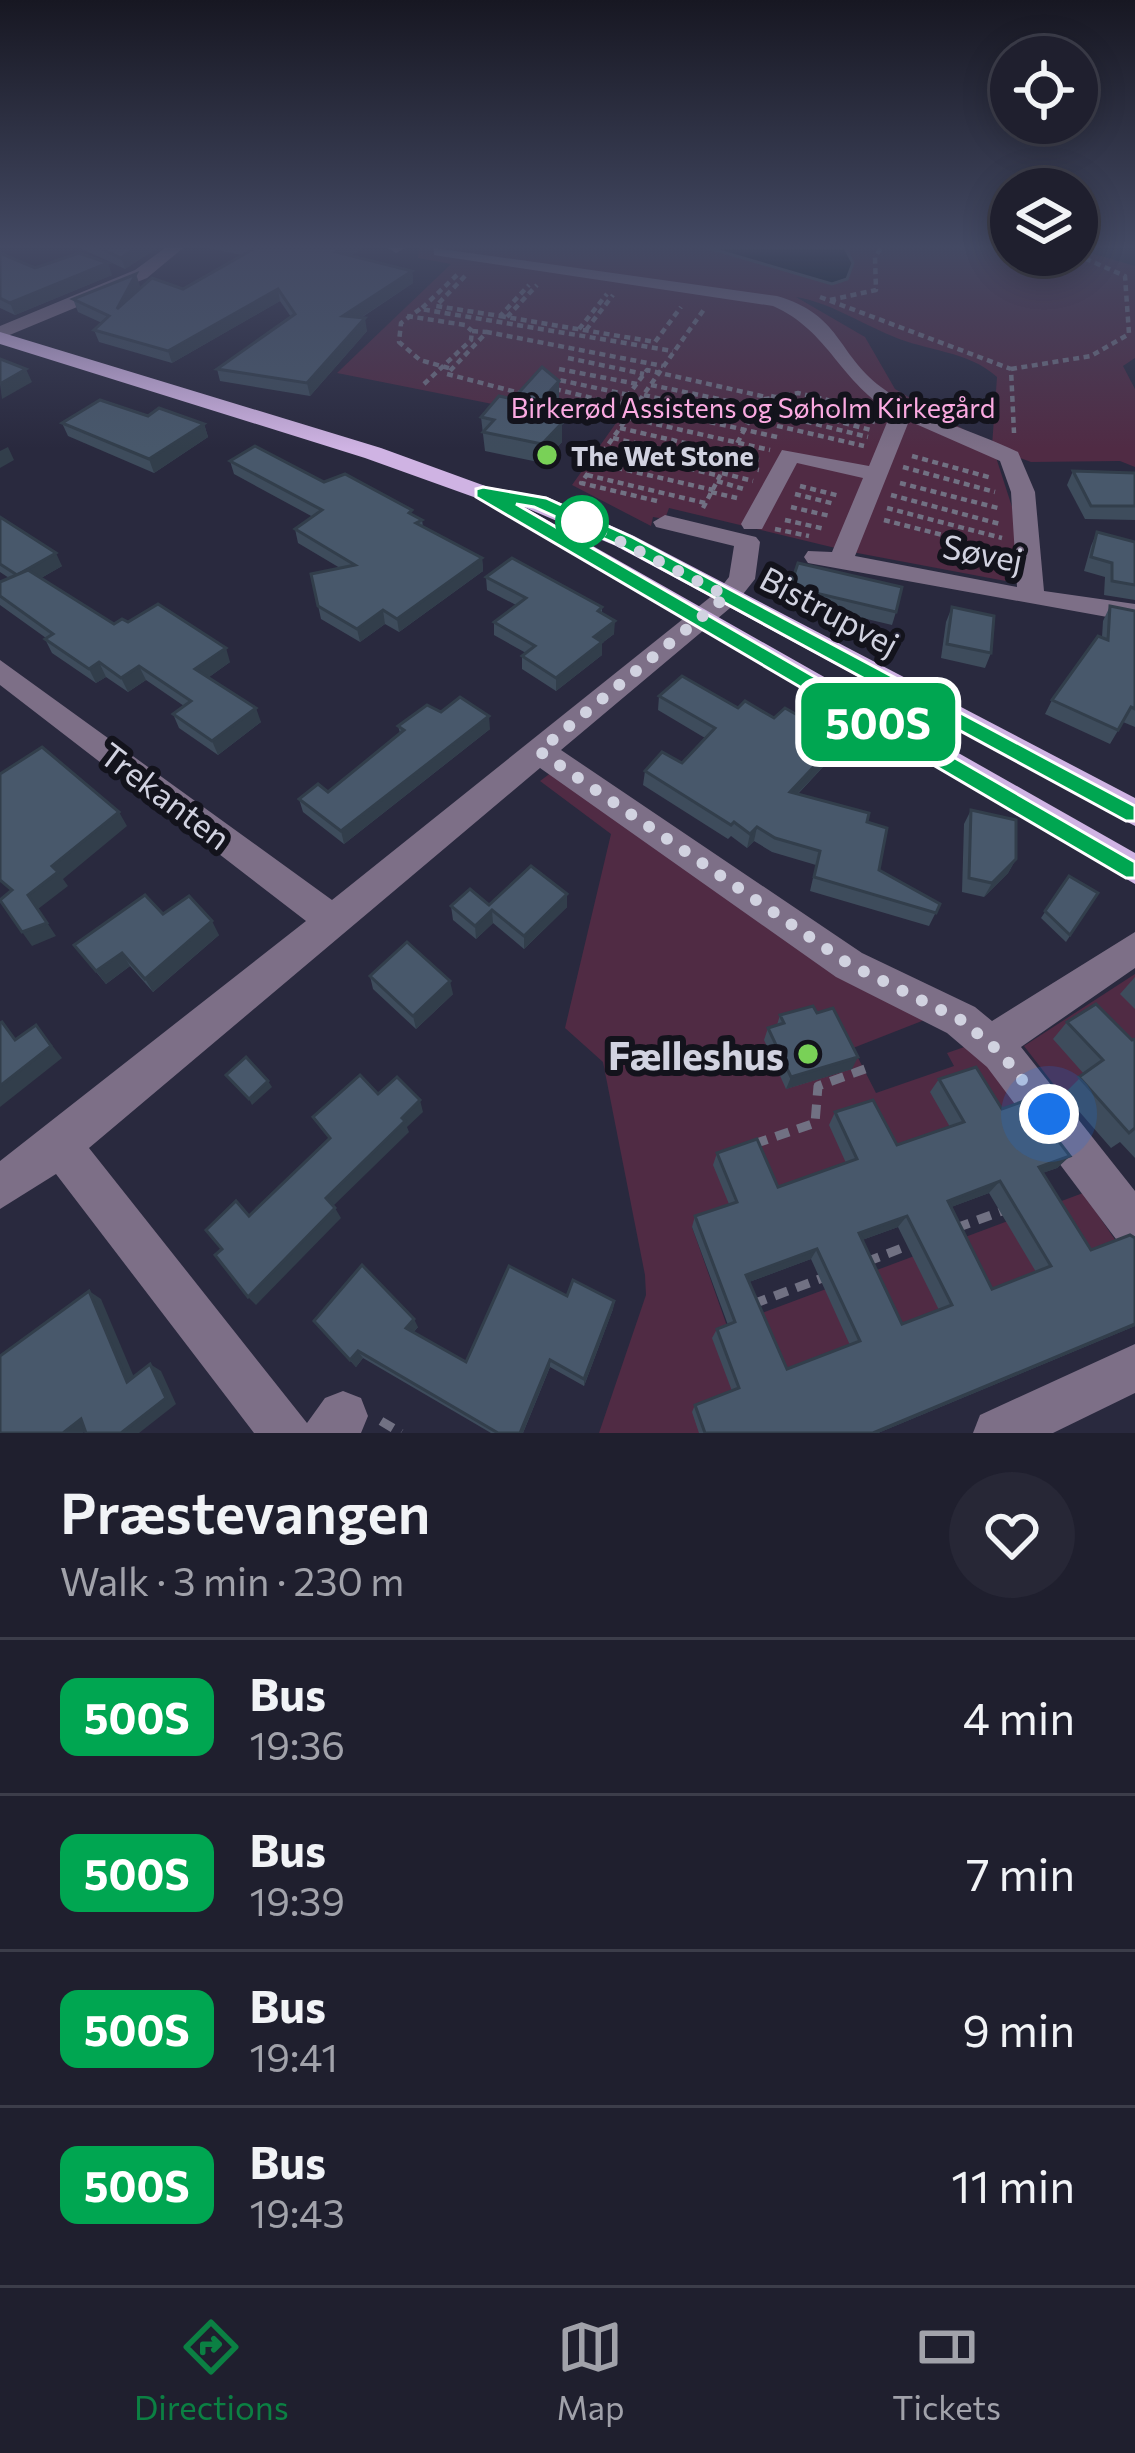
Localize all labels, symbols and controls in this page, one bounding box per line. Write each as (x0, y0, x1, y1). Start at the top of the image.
map controls (990, 36, 1098, 276)
button: locate (990, 36, 1098, 144)
button: layers (990, 168, 1098, 276)
park label: Birkerød Assistens og Søholm Kirkegård (511, 391, 995, 424)
place label: The Wet Stone (571, 439, 754, 472)
marker: The Wet Stone (534, 442, 560, 468)
unlabelled marker (557, 497, 607, 547)
street label: Søvej (940, 524, 1026, 580)
street label: Bistrupvej (754, 556, 906, 664)
line badge: 500S (794, 683, 962, 761)
text: 500S (825, 696, 931, 748)
street label: Trekanten (93, 733, 239, 857)
place label: Fælleshus (608, 1030, 784, 1078)
marker: Fælleshus (795, 1041, 821, 1067)
your location (1019, 1084, 1079, 1144)
button: heart (949, 1472, 1075, 1598)
text: Præstevangen (60, 1476, 430, 1546)
text: Walk · 3 min · 230 m (60, 1556, 404, 1604)
text: Bus (250, 1665, 326, 1720)
text: 4 min (963, 1689, 1075, 1744)
text: 500S (84, 1691, 190, 1743)
text: 19:36 (250, 1720, 345, 1768)
text: Bus (250, 1821, 326, 1876)
text: 7 min (966, 1845, 1075, 1900)
text: 500S (84, 1847, 190, 1899)
text: 19:39 (250, 1876, 345, 1924)
text: Bus (250, 1977, 326, 2032)
text: 9 min (962, 2001, 1075, 2056)
text: 500S (84, 2003, 190, 2055)
text: 19:41 (250, 2032, 338, 2080)
text: Bus (250, 2133, 326, 2188)
text: 11 min (951, 2157, 1075, 2212)
text: 500S (84, 2159, 190, 2211)
text: 19:43 (250, 2188, 345, 2236)
tab: Directions (134, 2314, 289, 2427)
tab: Map (556, 2314, 625, 2427)
tab: Tickets (892, 2314, 1001, 2427)

